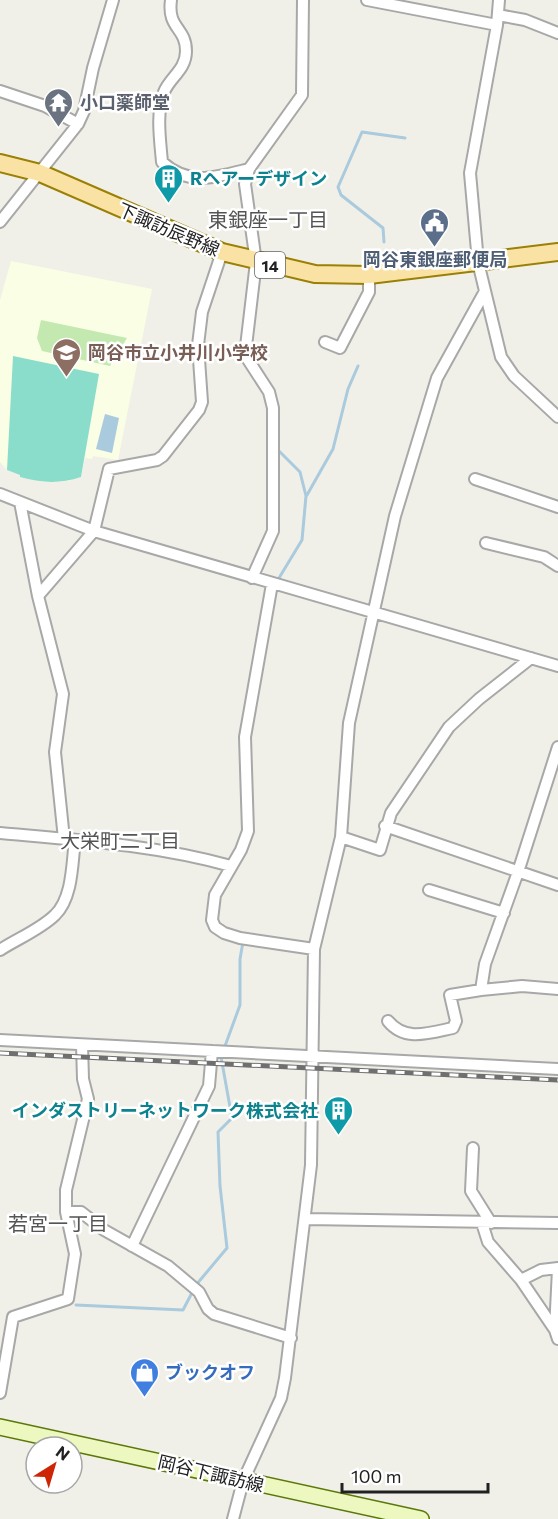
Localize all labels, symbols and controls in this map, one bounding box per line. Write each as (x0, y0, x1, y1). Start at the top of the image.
temple icon: 小口薬師堂 (43, 86, 75, 128)
place label: 小口薬師堂 (80, 91, 170, 113)
building icon: Rヘアーデザイン (153, 162, 185, 204)
place label: Rヘアーデザイン (190, 167, 327, 189)
street label: 下諏訪辰野線 (115, 198, 223, 260)
public building icon: 岡谷東銀座郵便局 (419, 206, 451, 248)
district label: 東銀座一丁目 (208, 207, 328, 231)
place label: 岡谷東銀座郵便局 (363, 248, 507, 270)
road number: 14 (255, 252, 285, 278)
school or university icon: 岡谷市立小井川小学校 (51, 336, 83, 378)
place label: 岡谷市立小井川小学校 (88, 341, 268, 363)
district label: 大栄町二丁目 (60, 828, 180, 852)
building icon: インダストリーネットワーク株式会社 (323, 1094, 355, 1136)
place label: インダストリーネットワーク株式会社 (12, 1099, 318, 1121)
district label: 若宮一丁目 (8, 1211, 108, 1235)
shop icon: ブックオフ (128, 1356, 160, 1398)
place label: ブックオフ (165, 1361, 255, 1383)
north arrow (24, 1435, 84, 1495)
text: N (53, 1441, 74, 1464)
street label: 岡谷下諏訪線 (156, 1450, 266, 1496)
scale bar (342, 1456, 488, 1494)
text: 100 m (351, 1465, 401, 1487)

